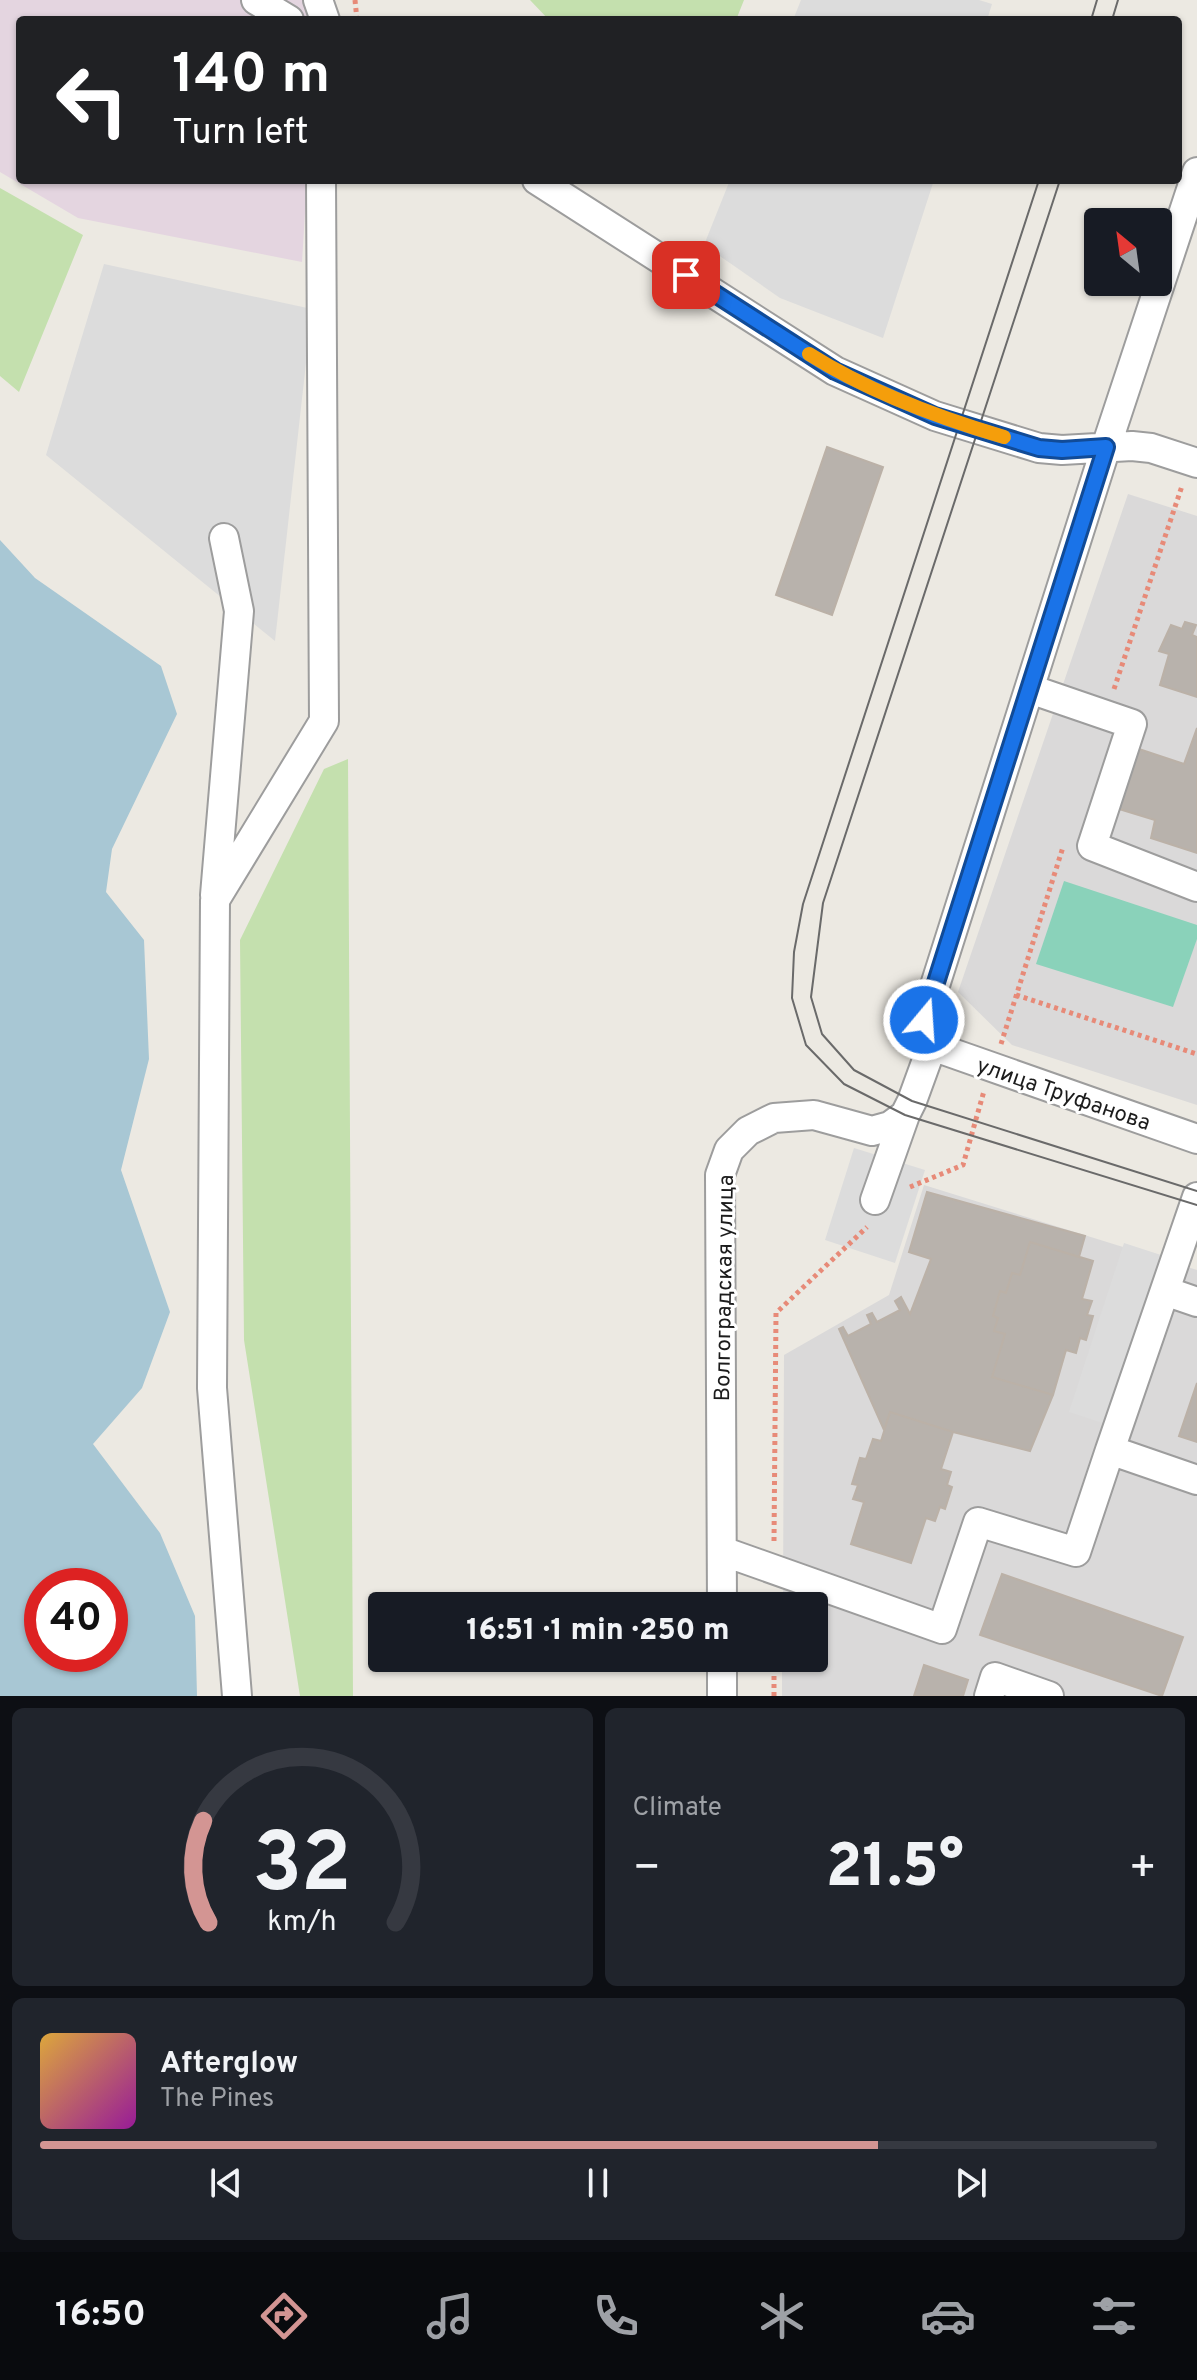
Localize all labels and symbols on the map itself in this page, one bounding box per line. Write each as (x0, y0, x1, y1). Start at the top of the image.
north arrow (1084, 208, 1172, 296)
pin (652, 241, 720, 309)
position arrow (882, 978, 966, 1062)
street label: улица Труфанова (973, 1053, 1154, 1138)
street label: Волгоградская улица (710, 1174, 741, 1402)
speed limit sign: 40 (24, 1568, 128, 1672)

